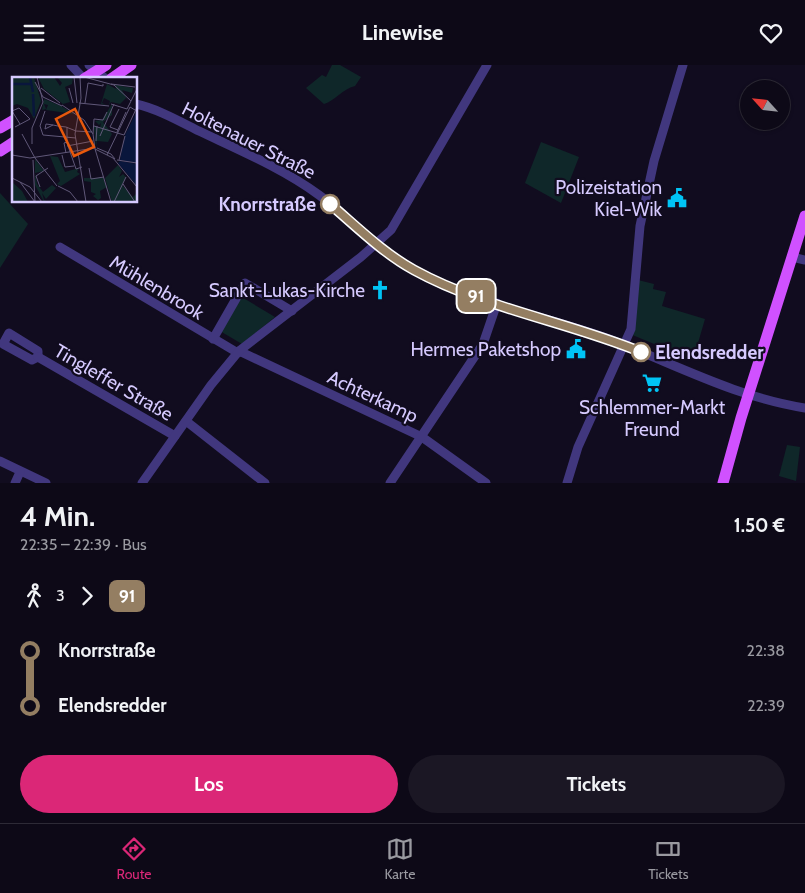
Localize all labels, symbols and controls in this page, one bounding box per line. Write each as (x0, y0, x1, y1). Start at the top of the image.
icon: menu (20, 19, 48, 47)
text: Linewise (362, 19, 443, 46)
icon: heart (757, 19, 785, 47)
inset map (12, 77, 138, 203)
north arrow (740, 80, 790, 130)
map controls (740, 80, 790, 130)
street label: Holtenauer Straße (178, 97, 320, 184)
place label: Polizeistation Kiel-Wik (555, 176, 662, 221)
public building icon: Polizeistation Kiel-Wik (666, 187, 688, 209)
place label: Knorrstraße (218, 193, 316, 216)
marker: Knorrstraße (320, 194, 340, 214)
street label: Mühlenbrook (105, 250, 208, 325)
place label: Sankt-Lukas-Kirche (209, 279, 365, 302)
church icon: Sankt-Lukas-Kirche (369, 279, 391, 301)
line badge: 91 (454, 280, 498, 312)
text: 91 (468, 285, 484, 307)
place label: Hermes Paketshop (410, 338, 561, 361)
public building icon: Hermes Paketshop (565, 338, 587, 360)
street label: Tingleffer Straße (50, 339, 177, 426)
place label: Elendsredder (655, 341, 764, 364)
marker: Elendsredder (631, 342, 651, 362)
street label: Achterkamp (324, 366, 422, 427)
supermarket icon: Schlemmer-Markt Freund (641, 372, 663, 394)
place label: Schlemmer-Markt Freund (579, 396, 726, 441)
text: 4 Min. (20, 499, 95, 533)
text: 1.50 € (734, 514, 785, 537)
text: 22:35 – 22:39 · Bus (20, 535, 147, 554)
icon: walk (20, 582, 48, 610)
icon: forward (73, 582, 101, 610)
text: 91 (119, 585, 135, 607)
text: 3 (56, 586, 65, 605)
text: Knorrstraße (58, 639, 156, 662)
text: 22:38 (747, 641, 785, 660)
text: Elendsredder (58, 694, 167, 717)
text: 22:39 (747, 696, 785, 715)
button: Los (20, 755, 398, 813)
button: Tickets (408, 755, 785, 813)
tab: Route (116, 835, 152, 883)
tab: Karte (384, 835, 415, 883)
tab: Tickets (648, 835, 689, 883)

